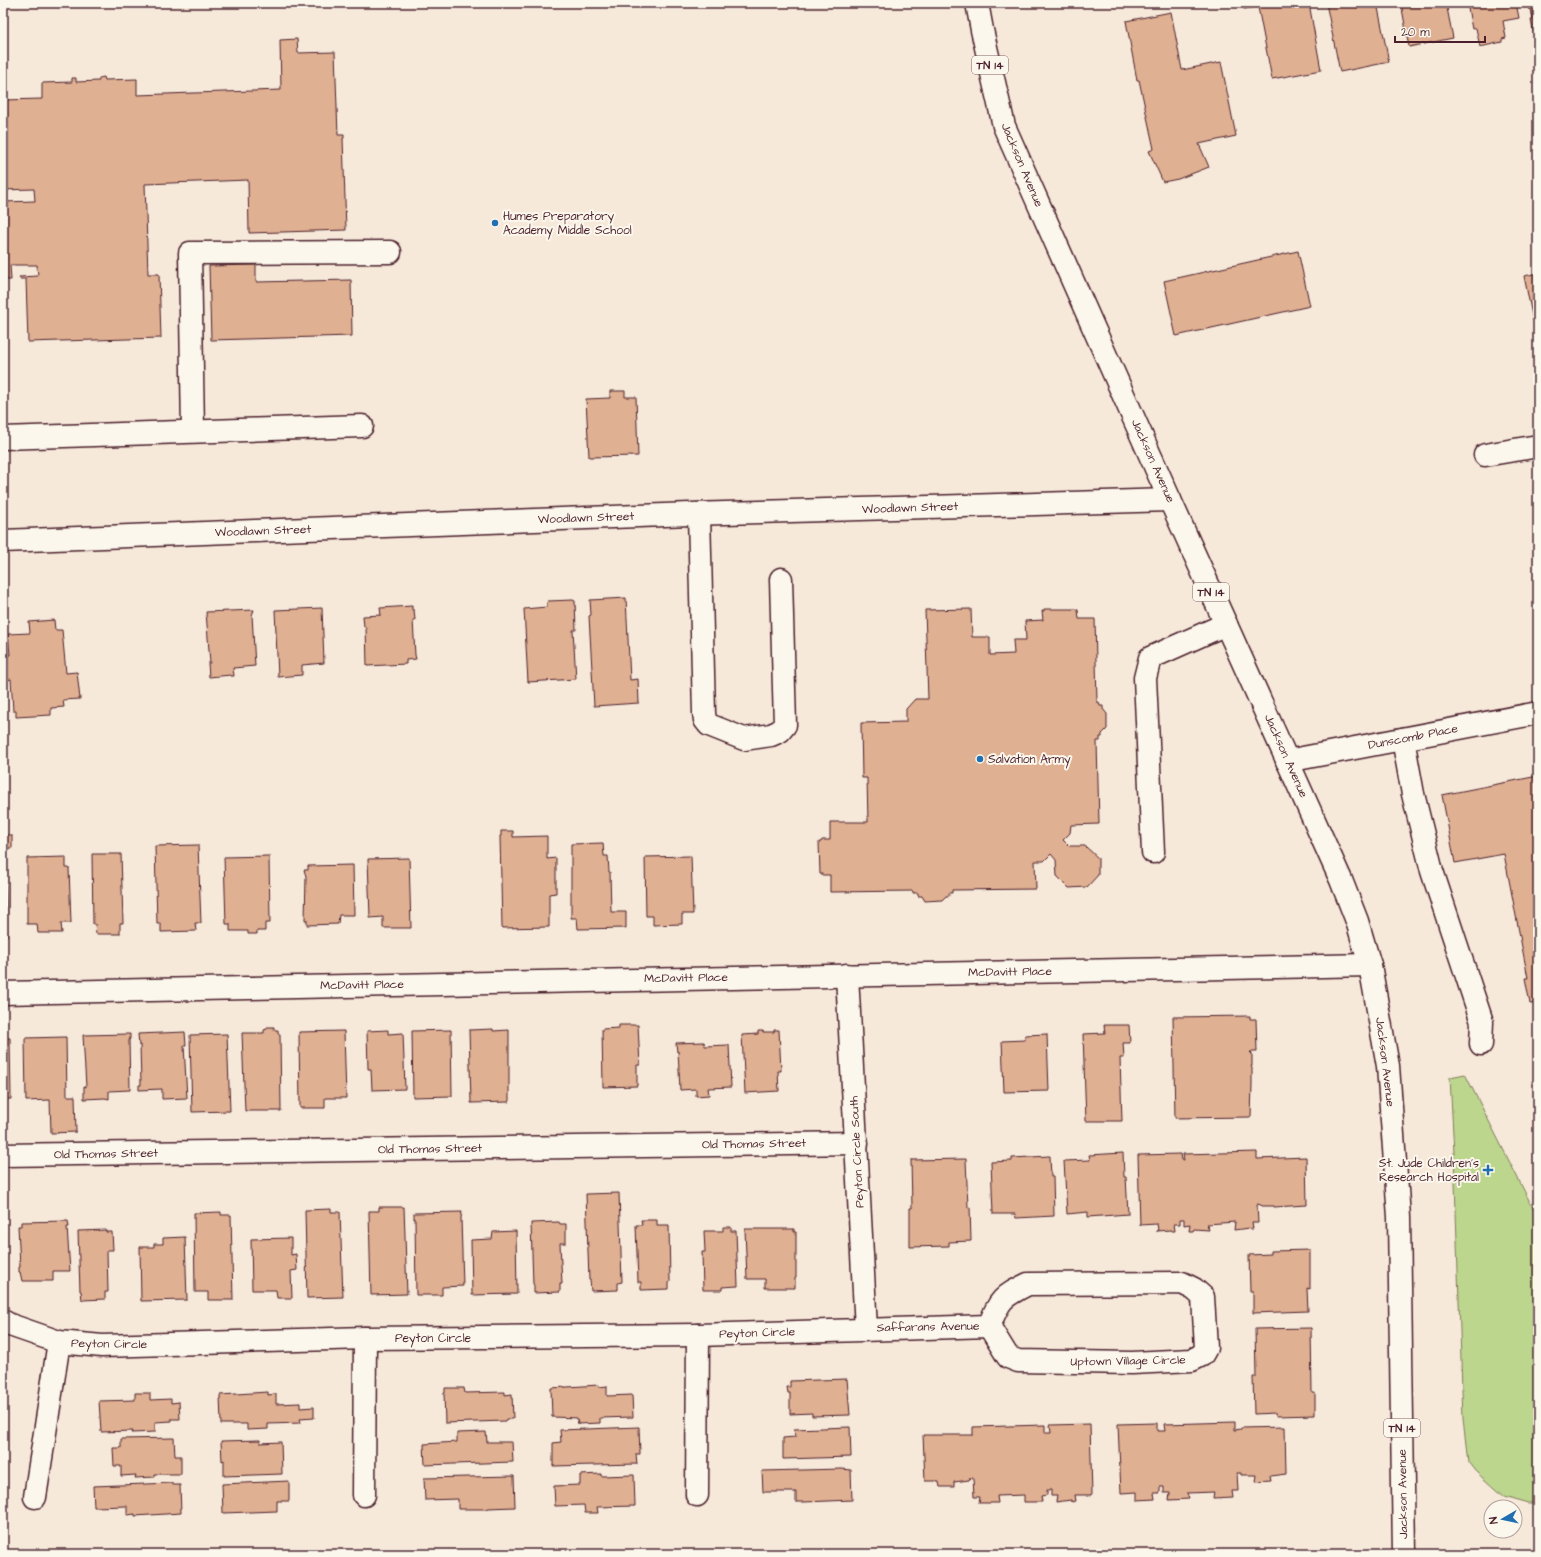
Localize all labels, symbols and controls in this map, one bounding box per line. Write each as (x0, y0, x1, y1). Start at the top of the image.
scale bar (1395, 18, 1485, 44)
text: 20 m (1401, 24, 1430, 41)
road number: TN 14 (972, 56, 1008, 74)
street label: Jackson Avenue (997, 120, 1048, 210)
place label: Humes Preparatory Academy Middle School (503, 208, 632, 240)
marker: Humes Preparatory Academy Middle School (490, 218, 500, 228)
street label: Jackson Avenue (1127, 416, 1179, 506)
street label: Woodlawn Street (861, 498, 959, 518)
street label: Woodlawn Street (537, 508, 635, 528)
street label: Woodlawn Street (214, 521, 312, 541)
road number: TN 14 (1193, 583, 1229, 601)
street label: Jackson Avenue (1260, 711, 1312, 801)
street label: Dunscomb Place (1367, 720, 1460, 754)
place label: Salvation Army (988, 751, 1071, 769)
marker: Salvation Army (975, 754, 985, 764)
street label: McDavitt Place (968, 963, 1052, 981)
street label: McDavitt Place (644, 969, 728, 987)
street label: McDavitt Place (320, 976, 404, 994)
street label: Jackson Avenue (1371, 1016, 1399, 1108)
street label: Peyton Circle South (846, 1095, 869, 1208)
street label: Old Thomas Street (702, 1135, 806, 1153)
street label: Old Thomas Street (378, 1140, 482, 1158)
street label: Old Thomas Street (54, 1145, 158, 1163)
place label: St. Jude Children's Research Hospital (1379, 1155, 1479, 1186)
marker: St. Jude Children's Research Hospital (1482, 1164, 1494, 1176)
street label: Saffarans Avenue (877, 1318, 980, 1336)
street label: Peyton Circle (719, 1323, 796, 1344)
street label: Peyton Circle (395, 1330, 472, 1348)
street label: Peyton Circle (71, 1335, 148, 1354)
street label: Uptown Village Circle (1070, 1351, 1186, 1372)
road number: TN 14 (1384, 1419, 1420, 1437)
street label: Jackson Avenue (1394, 1448, 1412, 1539)
north arrow (1483, 1499, 1523, 1539)
text: N (1486, 1516, 1502, 1525)

